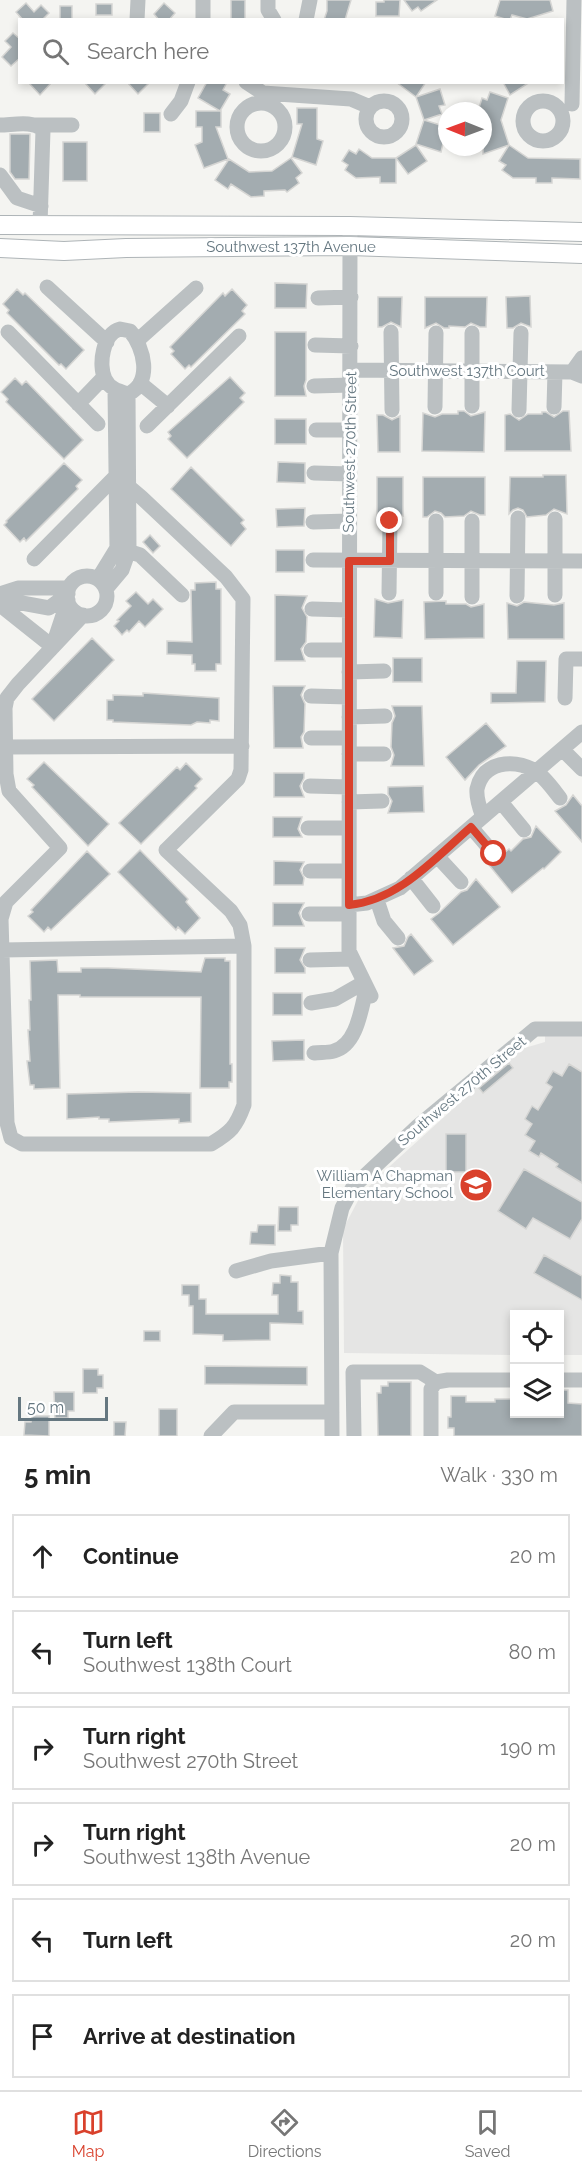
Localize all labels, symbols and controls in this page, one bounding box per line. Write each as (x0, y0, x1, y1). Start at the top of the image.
search box (18, 18, 564, 84)
icon: search (39, 35, 72, 68)
text: Search here (87, 38, 209, 64)
north arrow (438, 102, 492, 156)
street label: Southwest 137th Avenue (206, 238, 376, 256)
street label: Southwest 137th Court (389, 362, 545, 380)
street label: Southwest 270th Street (340, 371, 360, 533)
route end (376, 507, 402, 533)
route start (480, 840, 506, 866)
street label: Southwest 270th Street (394, 1032, 530, 1150)
place label: William A Chapman Elementary School (317, 1167, 454, 1202)
school or university icon: William A Chapman Elementary School (458, 1167, 494, 1203)
map controls (510, 1310, 564, 1418)
button: locate (510, 1310, 564, 1364)
button: layers (510, 1364, 564, 1418)
scale bar (18, 1394, 108, 1422)
text: 50 m (27, 1398, 64, 1417)
text: 5 min (24, 1460, 91, 1490)
text: Walk · 330 m (440, 1463, 558, 1487)
icon: ahead (26, 1540, 59, 1573)
text: Continue (83, 1543, 179, 1569)
text: 20 m (510, 1544, 556, 1568)
text: Turn left (83, 1627, 173, 1653)
icon: left (26, 1636, 59, 1669)
text: 80 m (508, 1640, 556, 1664)
text: Southwest 138th Court (83, 1653, 292, 1677)
text: Turn right (83, 1723, 186, 1749)
icon: right (26, 1732, 59, 1765)
text: 190 m (500, 1736, 556, 1760)
text: Southwest 270th Street (83, 1749, 298, 1773)
text: Turn right (83, 1819, 186, 1845)
icon: right (26, 1828, 59, 1861)
text: 20 m (510, 1832, 556, 1856)
text: Southwest 138th Avenue (83, 1845, 310, 1869)
icon: left (26, 1924, 59, 1957)
text: Turn left (83, 1927, 173, 1953)
text: 20 m (510, 1928, 556, 1952)
icon: arrive (26, 2020, 59, 2053)
text: Arrive at destination (83, 2023, 296, 2049)
tab: Map (72, 2106, 105, 2161)
tab: Directions (248, 2106, 322, 2161)
tab: Saved (465, 2106, 510, 2161)

